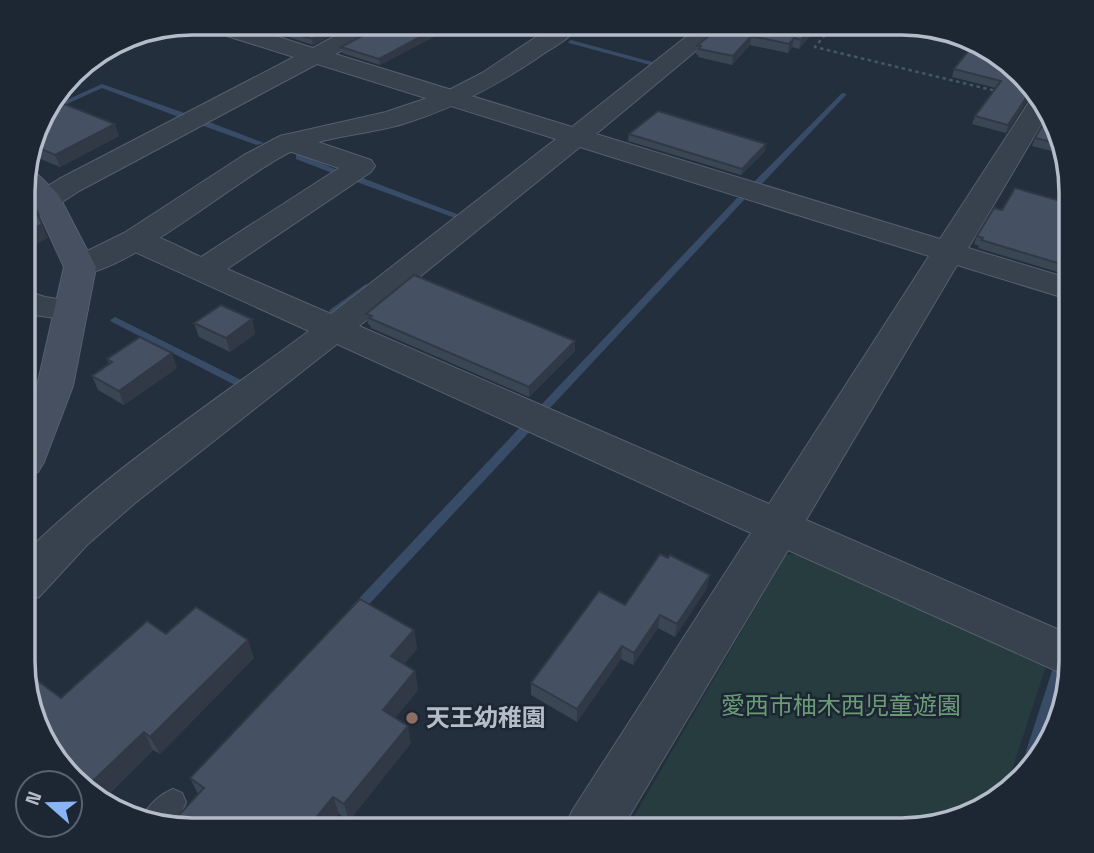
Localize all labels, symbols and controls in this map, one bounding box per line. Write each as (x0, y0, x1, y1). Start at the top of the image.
park label: 愛西市柚木西児童遊園 (721, 690, 961, 721)
place label: 天王幼稚園 (426, 702, 546, 733)
marker: 天王幼稚園 (404, 710, 420, 726)
north arrow (14, 769, 84, 839)
text: N (20, 788, 47, 809)

